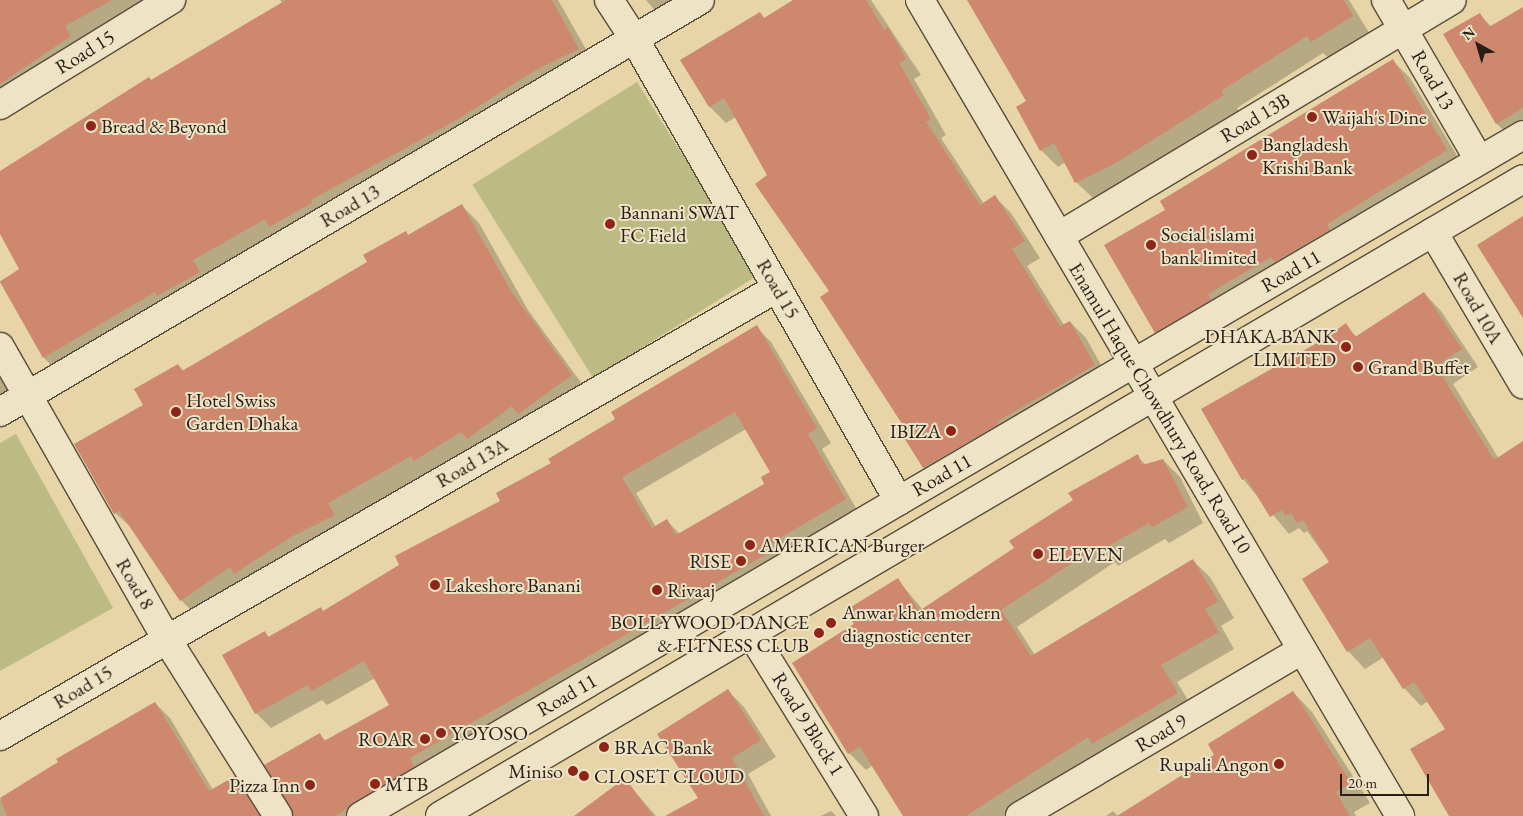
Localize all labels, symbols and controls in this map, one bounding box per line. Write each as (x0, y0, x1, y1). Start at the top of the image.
north arrow (1453, 20, 1503, 70)
text: N (1458, 23, 1479, 44)
street label: Road 15 (51, 25, 119, 79)
street label: Road 13 (1406, 46, 1460, 114)
street label: Road 13B (1216, 88, 1294, 148)
place label: Waijah's Dine (1322, 105, 1427, 129)
marker: Waijah's Dine (1306, 111, 1318, 123)
place label: Bread & Beyond (101, 114, 227, 138)
marker: Bread & Beyond (85, 120, 97, 132)
place label: Bangladesh Krishi Bank (1262, 132, 1353, 179)
marker: Bangladesh Krishi Bank (1246, 149, 1258, 161)
street label: Road 13 (316, 179, 384, 233)
place label: Bannani SWAT FC Field (620, 200, 739, 247)
marker: Bannani SWAT FC Field (604, 218, 616, 230)
place label: Social islami bank limited (1161, 222, 1257, 269)
marker: Social islami bank limited (1145, 239, 1157, 251)
street label: Road 11 (1257, 244, 1325, 298)
street label: Road 15 (751, 255, 805, 323)
street label: Enamul Haque Chowdhury Road, Road 10 (1063, 258, 1257, 558)
street label: Road 10A (1448, 268, 1508, 348)
place label: DHAKA BANK LIMITED (1204, 324, 1336, 371)
marker: DHAKA BANK LIMITED (1340, 341, 1352, 353)
place label: Grand Buffet (1368, 355, 1469, 379)
marker: Grand Buffet (1352, 361, 1364, 373)
place label: Hotel Swiss Garden Dhaka (186, 389, 298, 436)
marker: Hotel Swiss Garden Dhaka (170, 406, 182, 418)
place label: IBIZA (890, 419, 941, 443)
marker: IBIZA (945, 425, 957, 437)
street label: Road 13A (432, 433, 512, 493)
street label: Road 11 (908, 448, 976, 502)
place label: AMERICAN Burger (760, 533, 924, 557)
marker: AMERICAN Burger (744, 539, 756, 551)
place label: ELEVEN (1048, 542, 1123, 566)
marker: ELEVEN (1032, 548, 1044, 560)
place label: RISE (689, 549, 731, 573)
street label: Road 8 (111, 554, 159, 614)
marker: RISE (735, 555, 747, 567)
place label: Lakeshore Banani (445, 573, 581, 597)
place label: Rivaaj (667, 578, 715, 602)
marker: Lakeshore Banani (429, 579, 441, 591)
marker: Rivaaj (651, 584, 663, 596)
place label: Anwar khan modern diagnostic center (842, 600, 1001, 647)
place label: BOLLYWOOD DANCE & FITNESS CLUB (610, 610, 809, 657)
marker: Anwar khan modern diagnostic center (824, 616, 838, 630)
marker: BOLLYWOOD DANCE & FITNESS CLUB (813, 627, 825, 639)
street label: Road 15 (49, 660, 117, 714)
street label: Road 11 (533, 668, 601, 722)
street label: Road 9 Block 1 (767, 668, 849, 780)
street label: Road 9 (1131, 708, 1191, 758)
place label: YOYOSO (451, 721, 528, 745)
place label: ROAR (358, 727, 415, 751)
marker: YOYOSO (435, 727, 447, 739)
marker: ROAR (419, 733, 431, 745)
place label: BRAC Bank (614, 735, 712, 759)
marker: BRAC Bank (598, 741, 610, 753)
place label: Rupali Angon (1159, 752, 1269, 776)
marker: Rupali Angon (1273, 758, 1285, 770)
place label: Miniso (508, 759, 563, 783)
place label: CLOSET CLOUD (594, 764, 744, 788)
scale bar (1343, 764, 1432, 796)
marker: Miniso (567, 765, 579, 777)
marker: CLOSET CLOUD (578, 770, 590, 782)
place label: MTB (385, 772, 428, 796)
place label: Pizza Inn (229, 773, 300, 797)
text: 20 m (1348, 773, 1377, 792)
marker: MTB (369, 778, 381, 790)
marker: Pizza Inn (304, 779, 316, 791)

